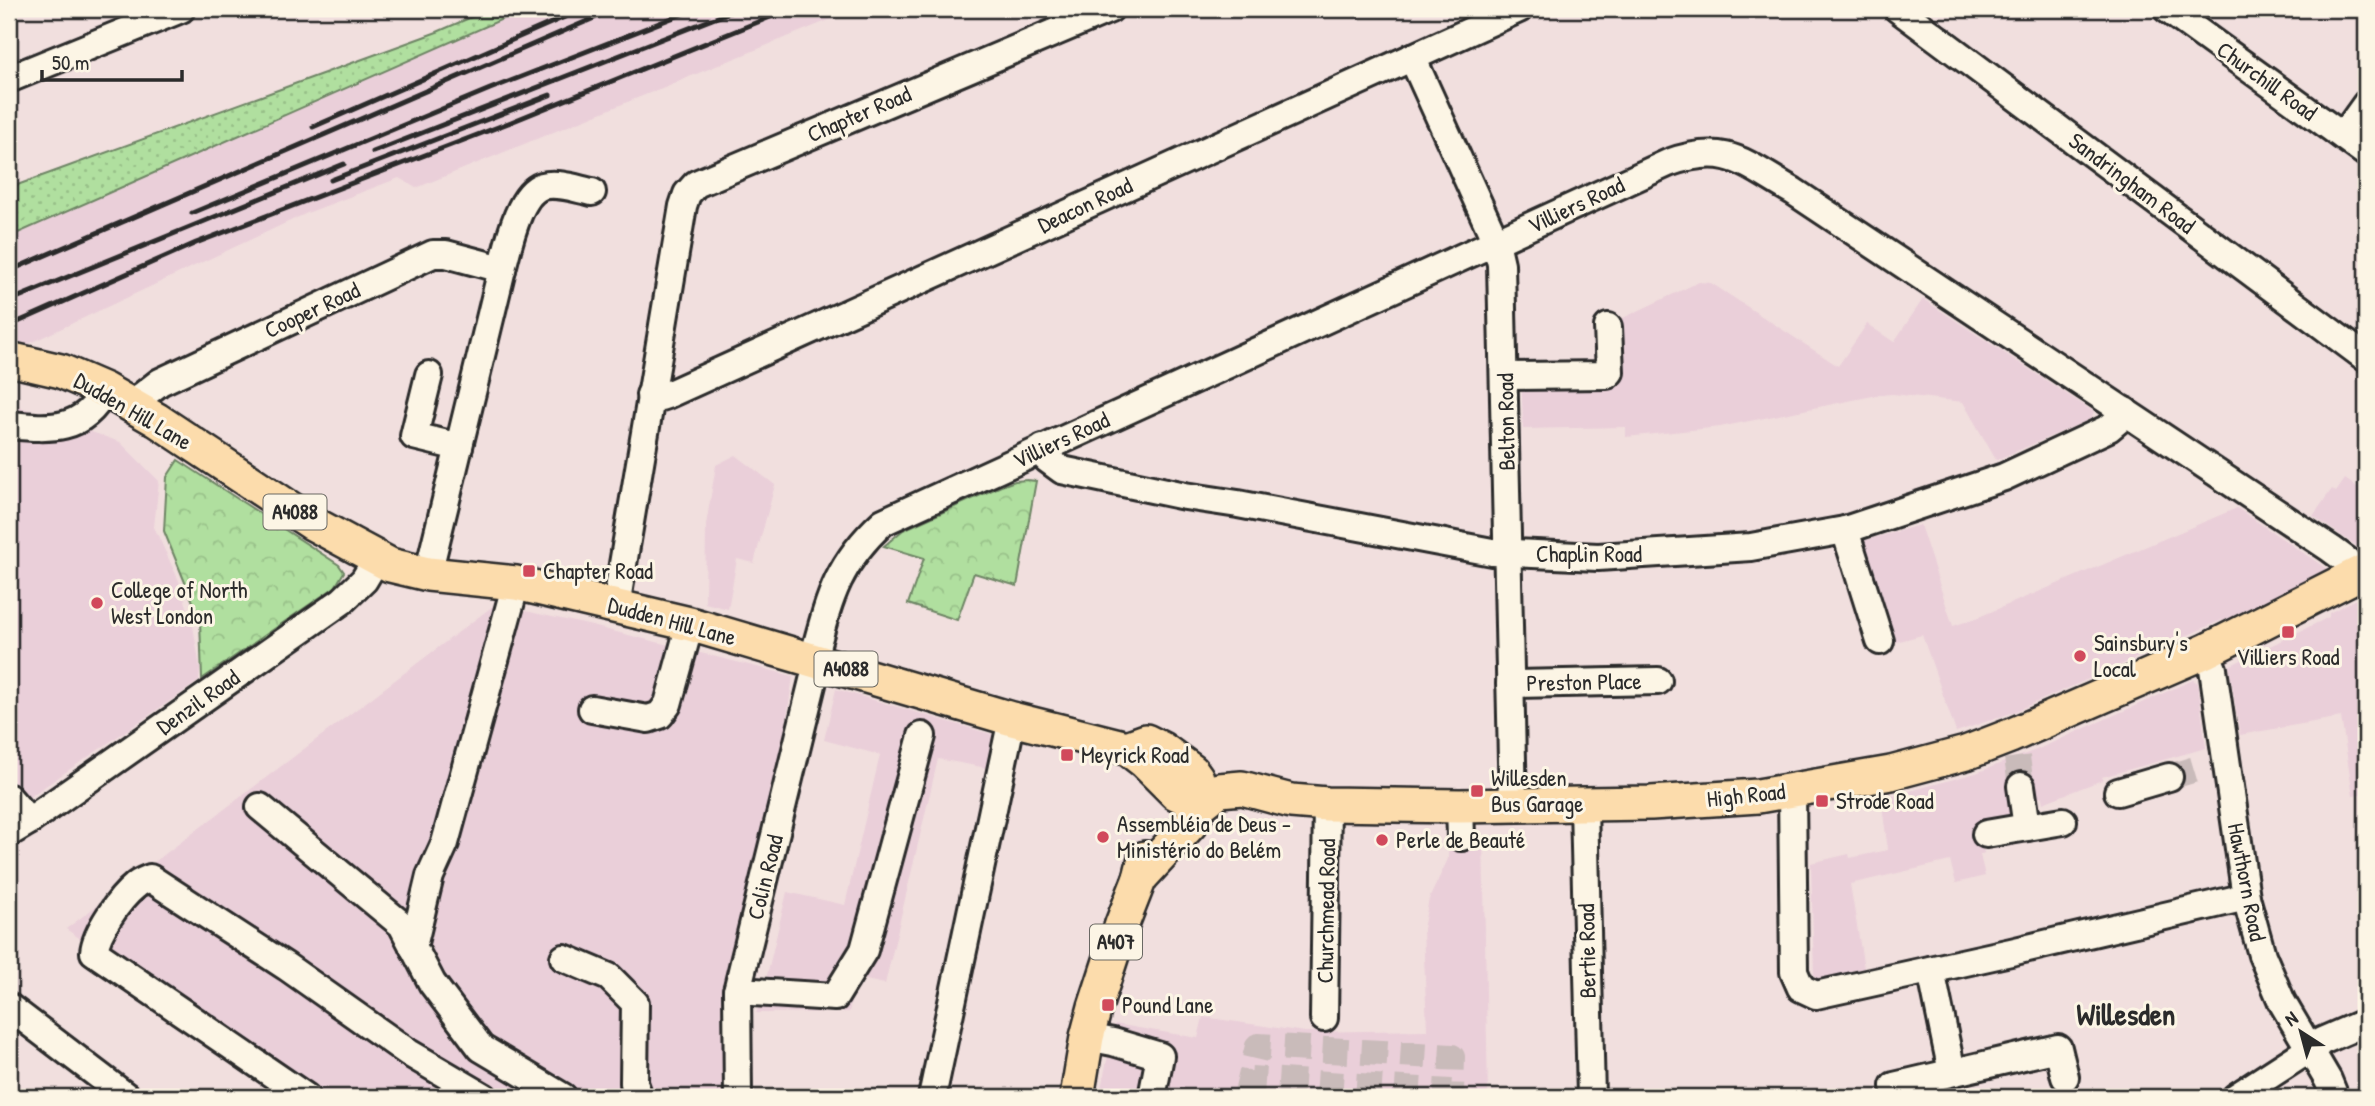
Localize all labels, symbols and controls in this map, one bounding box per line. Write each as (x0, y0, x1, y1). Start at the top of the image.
street label: Churchill Road (2211, 34, 2324, 128)
scale bar (42, 38, 182, 82)
text: 50 m (52, 48, 89, 77)
street label: Chapter Road (802, 78, 916, 149)
street label: Sandringham Road (2063, 125, 2202, 240)
street label: Deacon Road (1033, 169, 1137, 240)
street label: Villiers Road (1523, 169, 1629, 240)
street label: Cooper Road (259, 274, 365, 345)
street label: Dudden Hill Lane (69, 364, 198, 457)
street label: Belton Road (1489, 373, 1522, 471)
street label: Villiers Road (1008, 404, 1114, 475)
road number: A4088 (264, 494, 326, 530)
street label: Chaplin Road (1536, 538, 1642, 569)
place label: Chapter Road (543, 555, 653, 586)
marker: Chapter Road (521, 563, 537, 579)
place label: College of North West London (111, 574, 248, 631)
street label: Dudden Hill Lane (605, 589, 739, 652)
marker: College of North West London (89, 595, 105, 611)
marker: Villiers Road (2280, 624, 2296, 640)
place label: Sainsbury's Local (2094, 627, 2188, 684)
place label: Villiers Road (2237, 641, 2340, 672)
marker: Sainsbury's Local (2072, 648, 2088, 664)
road number: A4088 (814, 652, 878, 686)
street label: Denzil Road (150, 662, 245, 741)
street label: Preston Place (1526, 665, 1642, 698)
place label: Meyrick Road (1081, 739, 1189, 770)
marker: Meyrick Road (1059, 747, 1075, 763)
place label: Willesden Bus Garage (1491, 762, 1583, 819)
street label: High Road (1705, 775, 1787, 814)
marker: Willesden Bus Garage (1469, 783, 1485, 799)
place label: Strode Road (1836, 785, 1934, 816)
marker: Strode Road (1814, 793, 1830, 809)
place label: Assembléia de Deus - Ministério do Belém (1117, 808, 1291, 865)
street label: Hawthorn Road (2221, 820, 2274, 944)
place label: Perle de Beauté (1396, 824, 1525, 855)
marker: Assembléia de Deus - Ministério do Belém (1095, 829, 1111, 845)
street label: Colin Road (739, 831, 790, 923)
marker: Perle de Beauté (1374, 832, 1390, 848)
street label: Churchmead Road (1309, 838, 1342, 984)
street label: Bertie Road (1570, 903, 1603, 999)
road number: A407 (1090, 925, 1142, 960)
place label: Pound Lane (1122, 989, 1213, 1020)
district label: Willesden (2077, 994, 2175, 1034)
marker: Pound Lane (1100, 997, 1116, 1013)
north arrow (2266, 998, 2336, 1068)
text: N (2279, 1005, 2303, 1032)

